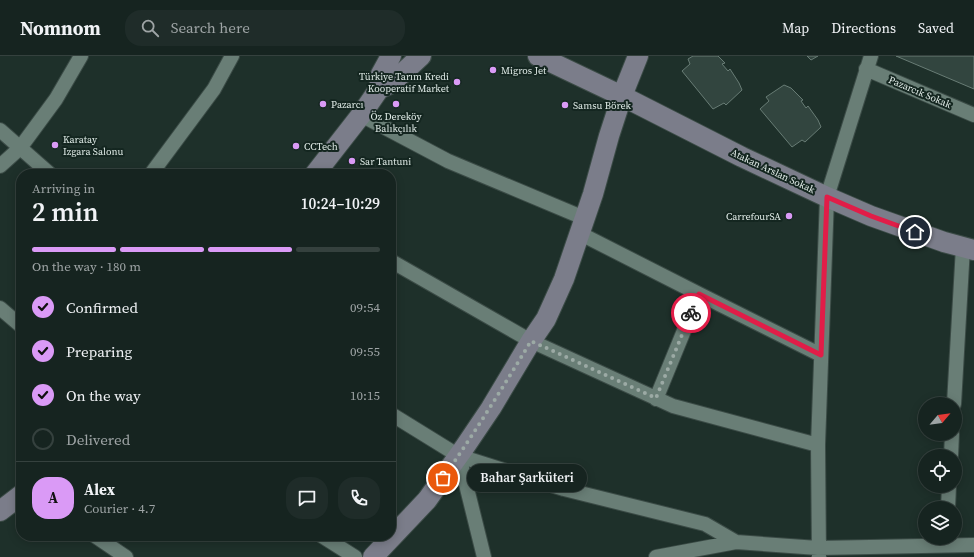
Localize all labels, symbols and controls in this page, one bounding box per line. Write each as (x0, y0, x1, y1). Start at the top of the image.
search box (125, 10, 405, 46)
text: Nomnom (20, 15, 101, 41)
icon: search (139, 17, 161, 39)
text: Search here (171, 17, 250, 38)
text: Map (782, 18, 809, 38)
text: Directions (831, 18, 896, 38)
text: Saved (918, 18, 954, 38)
place label: Migros Jet (501, 64, 547, 77)
marker: Migros Jet (488, 65, 498, 75)
place label: Türkiye Tarım Kredi Kooperatif Market (359, 70, 450, 95)
street label: Pazarcık Sokak (887, 73, 954, 111)
marker: Türkiye Tarım Kredi Kooperatif Market (452, 77, 462, 87)
place label: Pazarcı (331, 98, 364, 111)
marker: Pazarcı (318, 99, 328, 109)
marker: Öz Dereköy Balıkçılık (391, 99, 401, 109)
place label: Samsu Börek (573, 99, 632, 112)
marker: Samsu Börek (560, 100, 570, 110)
place label: Öz Dereköy Balıkçılık (370, 110, 422, 135)
place label: Karatay Izgara Salonu (63, 133, 124, 158)
marker: Karatay Izgara Salonu (50, 140, 60, 150)
place label: CCTech (304, 140, 338, 153)
marker: CCTech (291, 141, 301, 151)
street label: Atakan Arslan Sokak (729, 146, 818, 196)
place label: Sar Tantuni (360, 155, 411, 168)
marker: Sar Tantuni (347, 156, 357, 166)
text: Arriving in (32, 180, 95, 197)
text: 10:24–10:29 (301, 193, 380, 214)
text: 2 min (32, 194, 99, 230)
place label: CarrefourSA (726, 210, 781, 223)
marker: CarrefourSA (784, 211, 794, 221)
pin (898, 215, 932, 249)
icon: home (904, 221, 926, 243)
text: On the way · 180 m (32, 258, 141, 275)
courier (671, 293, 711, 333)
icon: check (32, 296, 54, 318)
text: Confirmed (66, 297, 138, 318)
text: 09:54 (350, 299, 380, 316)
icon: bike (680, 302, 702, 324)
icon: check (32, 340, 54, 362)
text: Preparing (66, 341, 132, 362)
text: 09:55 (350, 343, 380, 360)
icon: check (32, 384, 54, 406)
text: On the way (66, 385, 141, 406)
text: 10:15 (350, 387, 380, 404)
north arrow (918, 397, 962, 441)
map controls (918, 397, 962, 545)
text: Delivered (66, 429, 130, 450)
button: locate (918, 449, 962, 493)
pin (426, 461, 460, 495)
callout: Bahar Şarküteri (467, 464, 587, 492)
icon: bag (432, 467, 454, 489)
text: Bahar Şarküteri (480, 469, 574, 486)
button: chat (286, 477, 328, 519)
button: phone (338, 477, 380, 519)
text: Alex (84, 479, 115, 500)
text: A (48, 487, 58, 508)
text: Courier · 4.7 (84, 500, 155, 517)
button: layers (918, 501, 962, 545)

